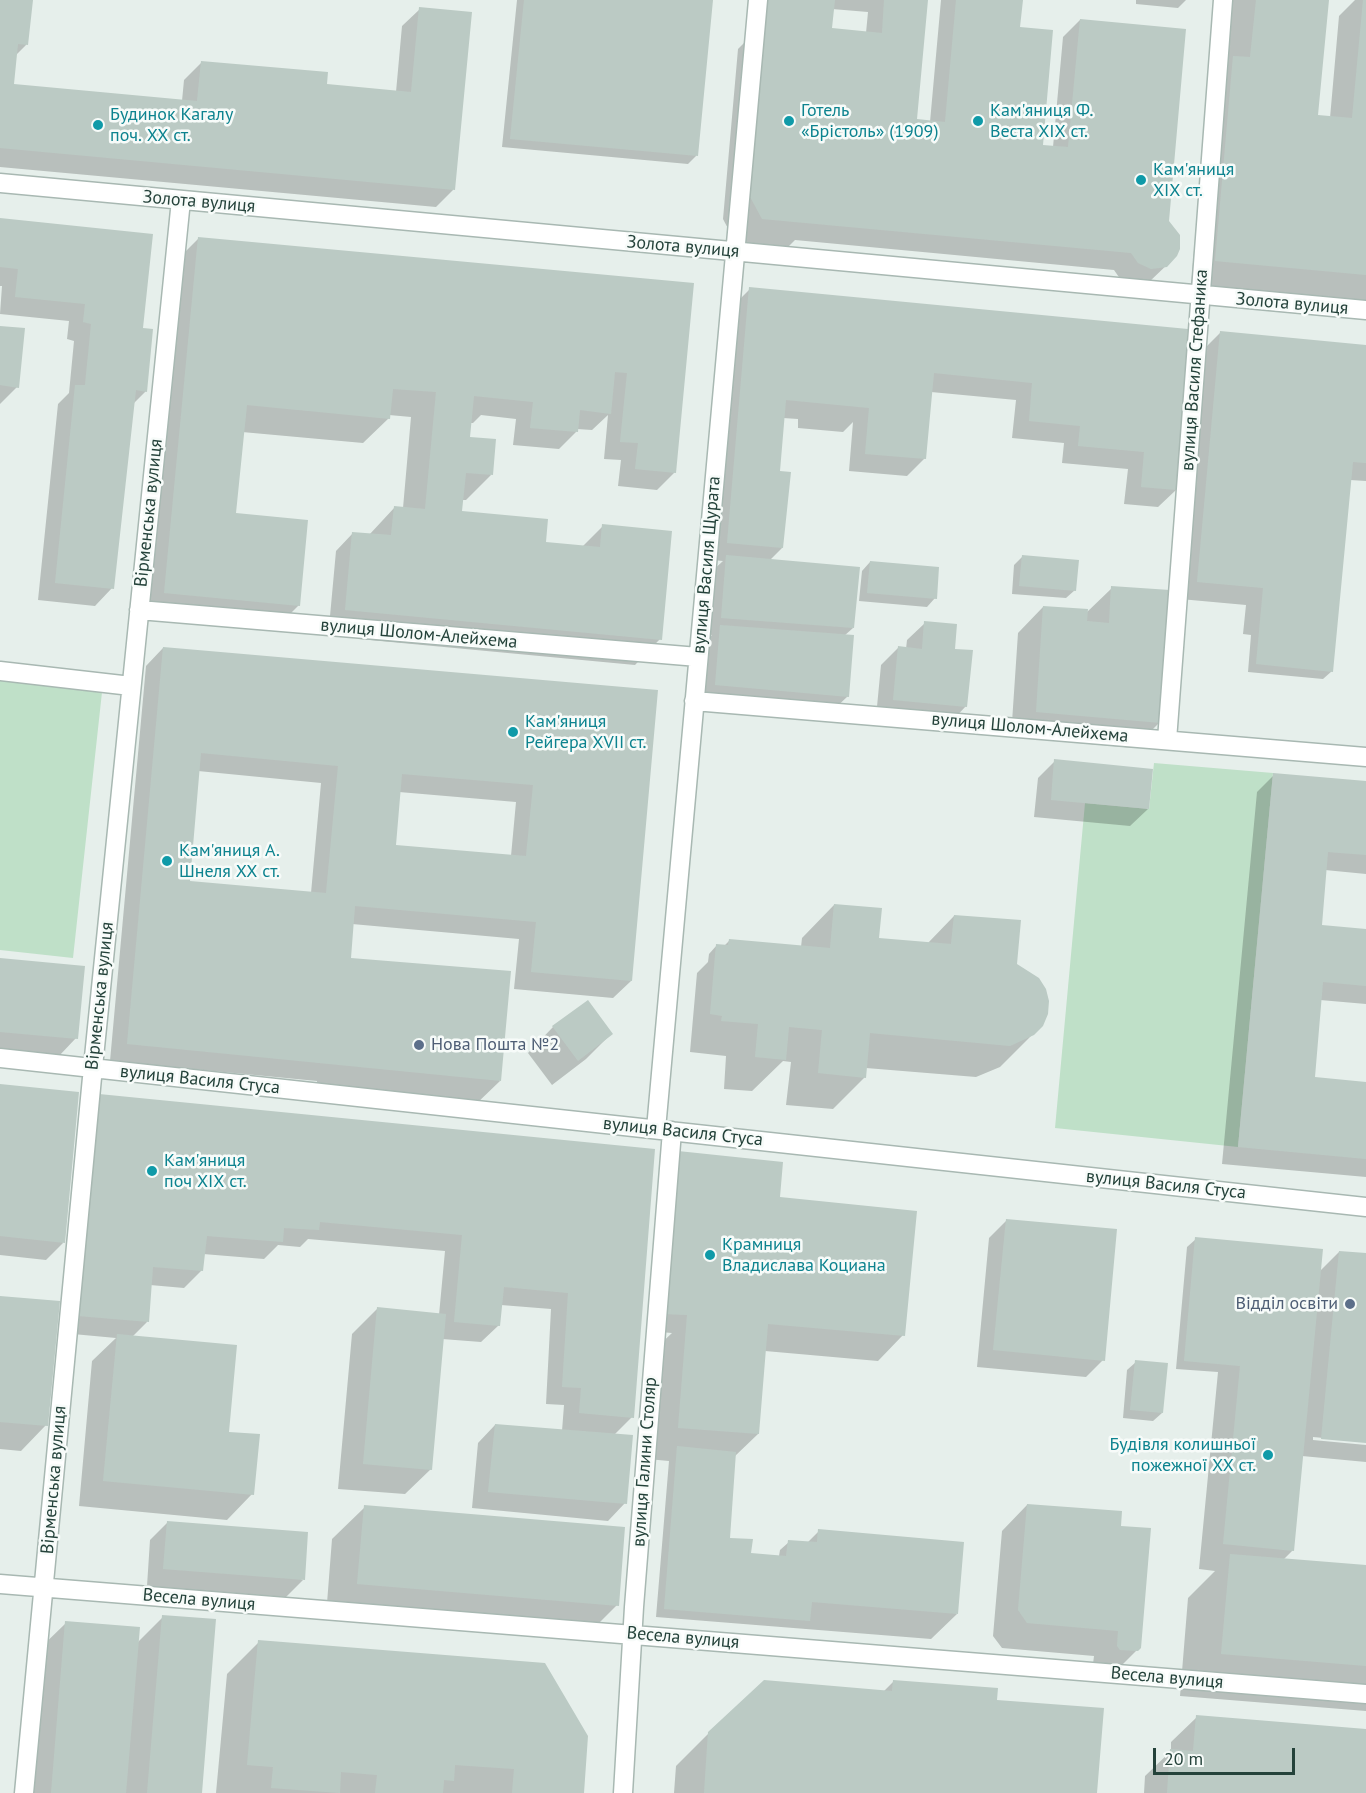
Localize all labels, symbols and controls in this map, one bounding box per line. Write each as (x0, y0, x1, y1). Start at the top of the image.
place label: Готель «Брістоль» (1909) (801, 100, 938, 142)
place label: Кам'яниця Ф. Веста XIX ст. (990, 100, 1093, 142)
place label: Будинок Кагалу поч. XX ст. (110, 104, 233, 146)
marker: Готель «Брістоль» (1909) (782, 114, 796, 128)
marker: Кам'яниця Ф. Веста XIX ст. (971, 114, 985, 128)
marker: Будинок Кагалу поч. XX ст. (91, 118, 105, 132)
place label: Кам'яниця XIX ст. (1153, 159, 1234, 201)
marker: Кам'яниця XIX ст. (1134, 173, 1148, 187)
street label: Золота вулиця (142, 186, 256, 218)
street label: Золота вулиця (626, 231, 740, 263)
street label: вулиця Василя Стефаника (1177, 268, 1213, 472)
street label: Золота вулиця (1235, 288, 1349, 320)
street label: Вірменська вулиця (130, 438, 168, 588)
street label: вулиця Василя Щурата (688, 475, 726, 655)
street label: вулиця Шолом-Алейхема (320, 615, 518, 653)
street label: вулиця Шолом-Алейхема (931, 709, 1129, 747)
place label: Кам'яниця Рейгера XVII ст. (525, 711, 646, 754)
marker: Кам'яниця Рейгера XVII ст. (506, 725, 520, 739)
place label: Кам'яниця А. Шнеля XX cт. (179, 840, 280, 882)
marker: Кам'яниця А. Шнеля XX cт. (160, 854, 174, 868)
street label: Вірменська вулиця (81, 921, 119, 1071)
place label: Нова Пошта №2 (431, 1034, 559, 1056)
marker: Нова Пошта №2 (412, 1038, 426, 1052)
street label: вулиця Василя Стуса (119, 1061, 281, 1099)
street label: вулиця Василя Стуса (602, 1113, 764, 1151)
place label: Кам'яниця поч XIX ст. (164, 1150, 247, 1192)
marker: Кам'яниця поч XIX ст. (145, 1164, 159, 1178)
street label: вулиця Василя Стуса (1085, 1166, 1247, 1204)
place label: Крамниця Владислава Коциана (722, 1234, 886, 1276)
marker: Крамниця Владислава Коциана (703, 1248, 717, 1262)
place label: Відділ освіти (1235, 1293, 1338, 1315)
marker: Відділ освіти (1343, 1297, 1357, 1311)
street label: вулиця Галини Столяр (628, 1376, 662, 1548)
street label: Вірменська вулиця (37, 1405, 71, 1555)
place label: Будівля колишньої пожежної XX ст. (1109, 1434, 1256, 1476)
marker: Будівля колишньої пожежної XX ст. (1261, 1448, 1275, 1462)
street label: Весела вулиця (142, 1584, 256, 1616)
street label: Весела вулиця (626, 1622, 740, 1654)
street label: Весела вулиця (1110, 1662, 1224, 1694)
scale bar (1156, 1736, 1298, 1774)
text: 20 m (1164, 1747, 1203, 1770)

